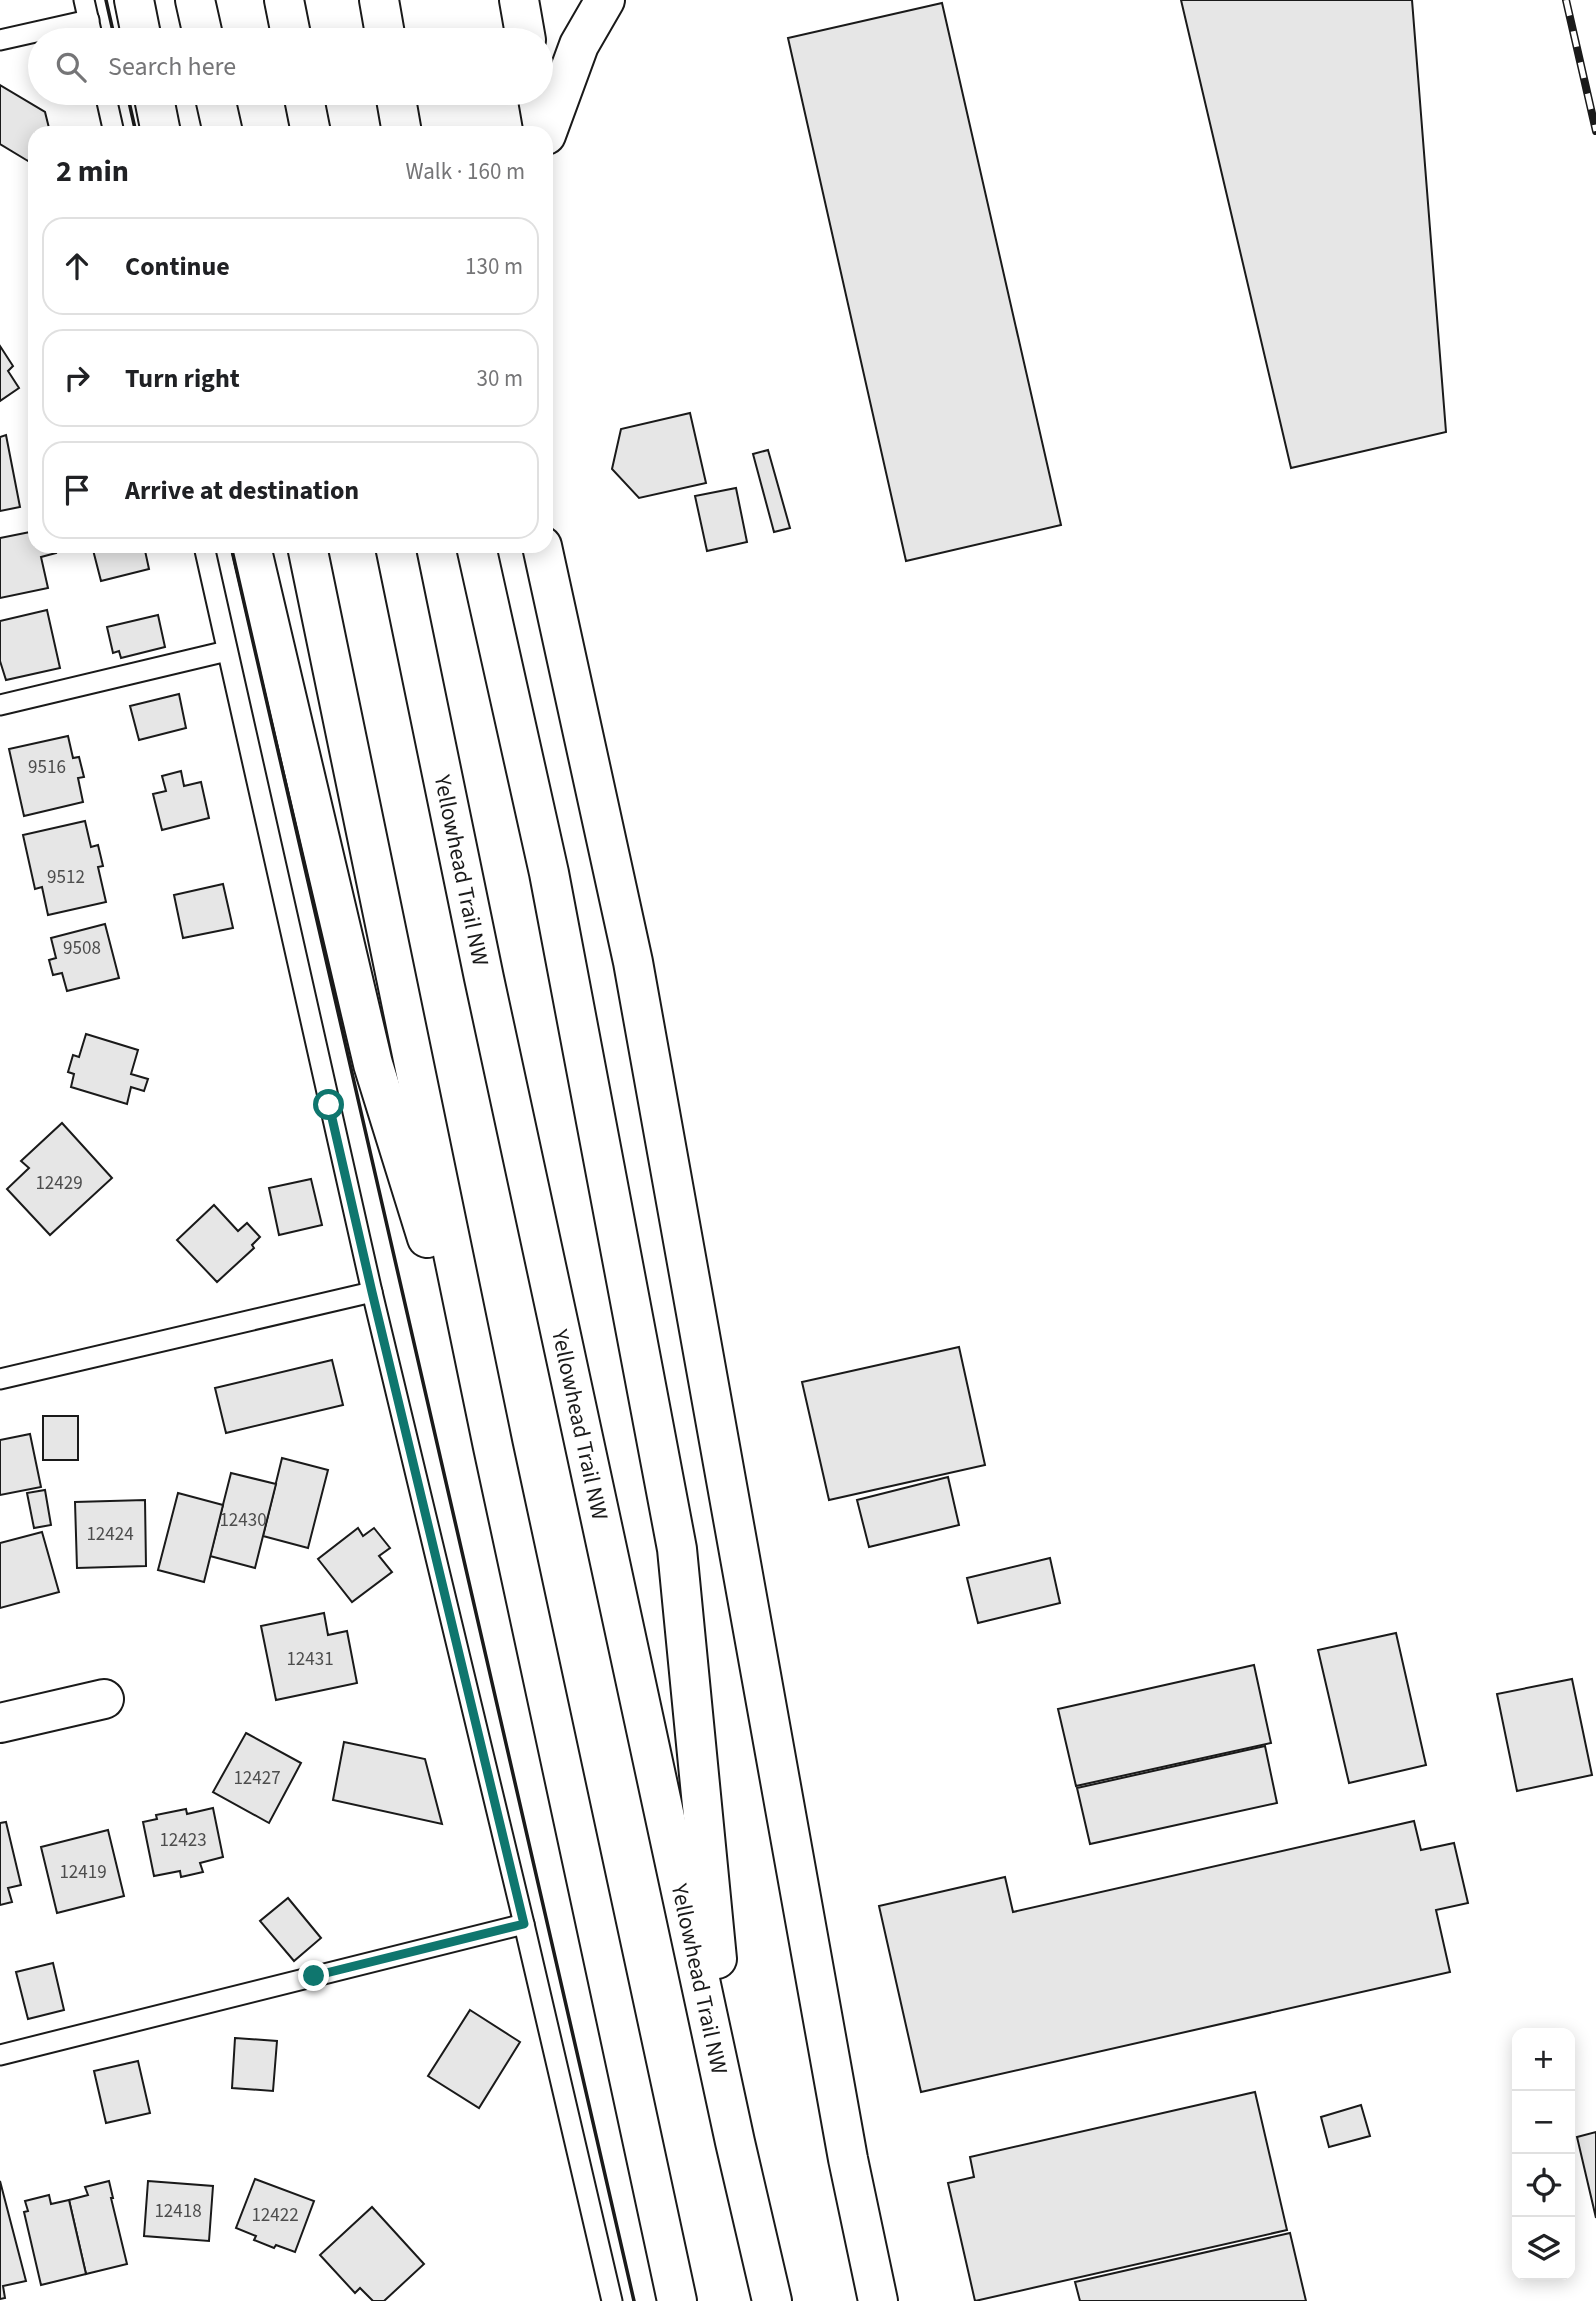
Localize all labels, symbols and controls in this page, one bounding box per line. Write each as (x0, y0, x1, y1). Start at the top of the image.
search box (28, 28, 553, 105)
icon: search (52, 48, 90, 86)
text: Search here (108, 48, 236, 85)
text: 2 min (56, 150, 129, 193)
text: Walk · 160 m (406, 155, 525, 188)
icon: ahead (58, 247, 96, 285)
text: Continue (125, 248, 230, 285)
text: 130 m (465, 250, 523, 283)
icon: right (58, 359, 96, 397)
text: Turn right (125, 360, 240, 397)
text: 30 m (476, 362, 523, 395)
icon: arrive (58, 471, 96, 509)
text: Arrive at destination (125, 472, 359, 509)
house number: 9516 (28, 754, 66, 781)
street label: Yellowhead Trail NW (426, 771, 498, 969)
house number: 9512 (47, 864, 85, 891)
house number: 9508 (63, 935, 101, 962)
route start (313, 1089, 344, 1120)
house number: 12429 (35, 1170, 83, 1197)
street label: Yellowhead Trail NW (544, 1325, 617, 1523)
house number: 12430 (219, 1507, 267, 1534)
house number: 12424 (86, 1521, 134, 1548)
house number: 12431 (286, 1646, 334, 1673)
house number: 12427 (233, 1765, 281, 1792)
house number: 12423 (159, 1827, 207, 1854)
house number: 12419 (59, 1859, 107, 1886)
street label: Yellowhead Trail NW (663, 1880, 736, 2077)
route end (298, 1960, 329, 1991)
map controls (1512, 2028, 1575, 2280)
button: + (1512, 2028, 1575, 2091)
button: − (1512, 2091, 1575, 2154)
button: locate (1512, 2154, 1575, 2217)
house number: 12418 (154, 2198, 202, 2225)
house number: 12422 (251, 2202, 299, 2229)
button: layers (1512, 2217, 1575, 2280)

